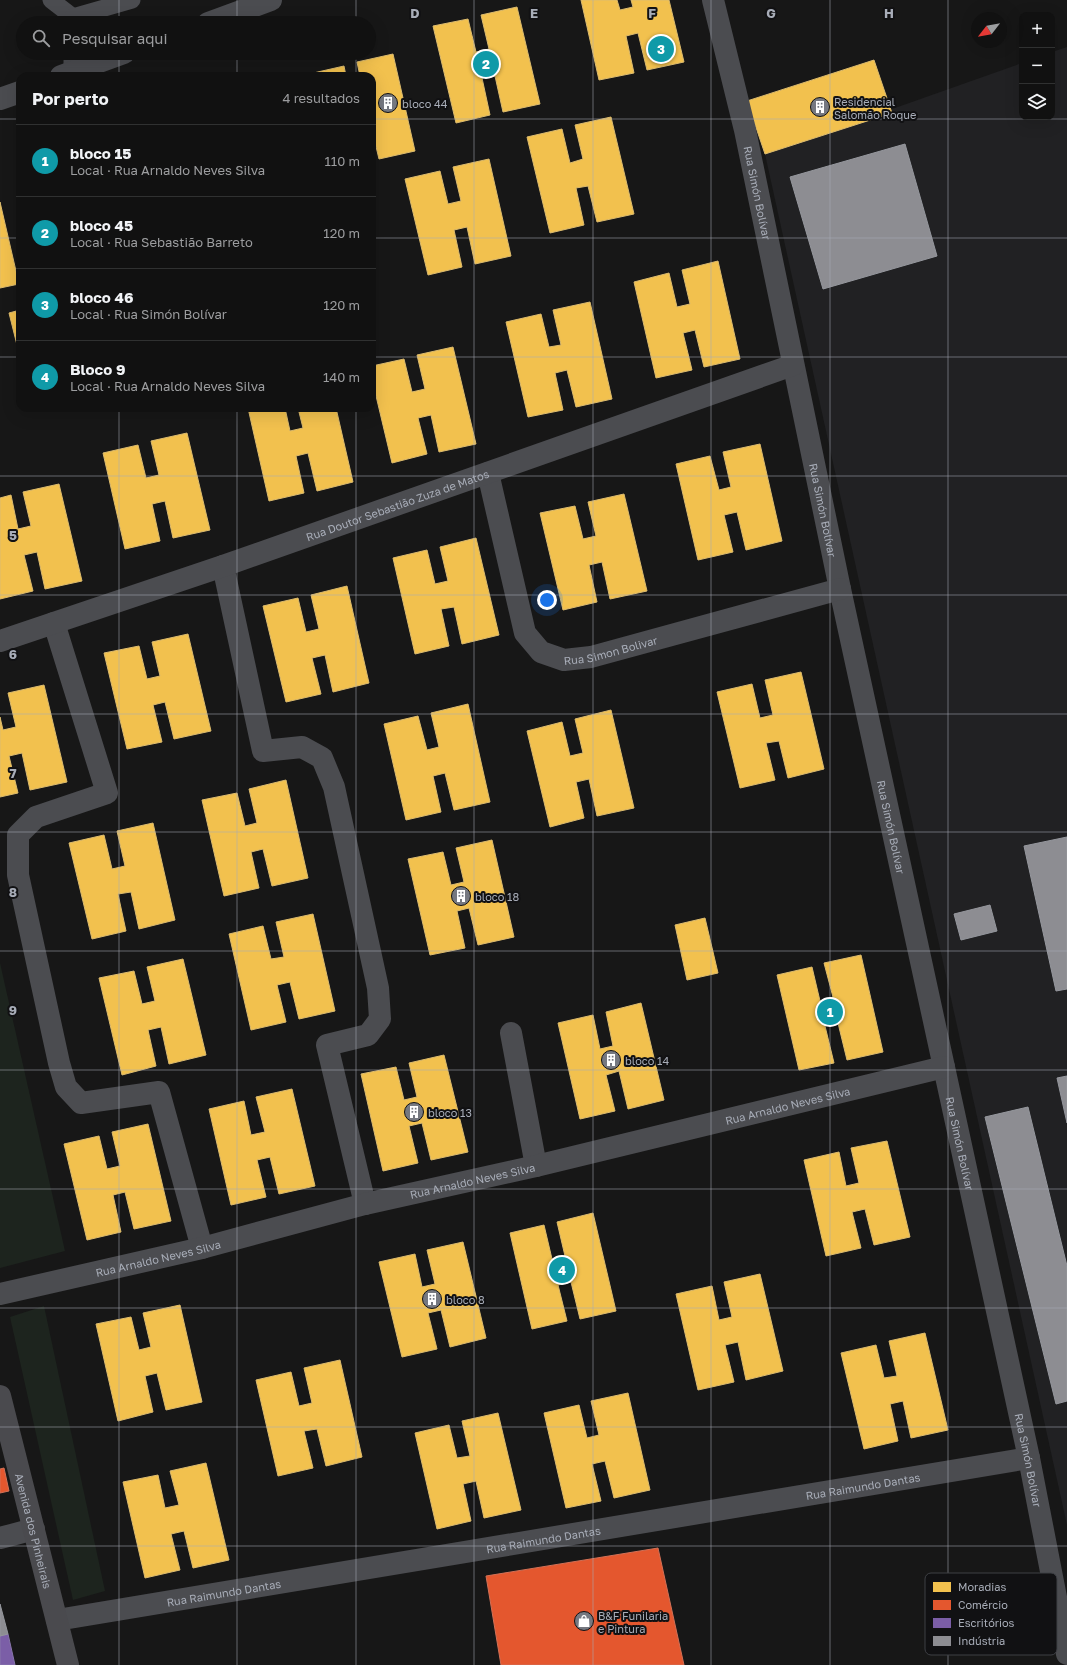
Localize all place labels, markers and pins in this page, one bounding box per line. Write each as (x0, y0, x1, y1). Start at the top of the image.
pin: 3 (648, 34, 674, 64)
pin: 2 (473, 49, 499, 79)
building icon: bloco 44 (377, 92, 399, 114)
place label: Residencial Salomão Roque (834, 95, 916, 121)
building icon: Residencial Salomão Roque (809, 96, 831, 118)
place label: bloco 44 (402, 97, 448, 110)
building icon: bloco 18 (450, 885, 472, 907)
place label: bloco 18 (475, 890, 519, 903)
pin: 1 (817, 997, 843, 1027)
building icon: bloco 14 (600, 1049, 622, 1071)
place label: bloco 14 (625, 1054, 669, 1067)
building icon: bloco 13 (403, 1101, 425, 1123)
place label: bloco 13 (428, 1106, 472, 1119)
pin: 4 (549, 1255, 575, 1285)
building icon: bloco 8 (421, 1288, 443, 1310)
place label: bloco 8 (446, 1293, 485, 1306)
place label: B&F Funilaria e Pintura (598, 1609, 668, 1635)
shop icon: B&F Funilaria e Pintura (573, 1610, 595, 1632)

